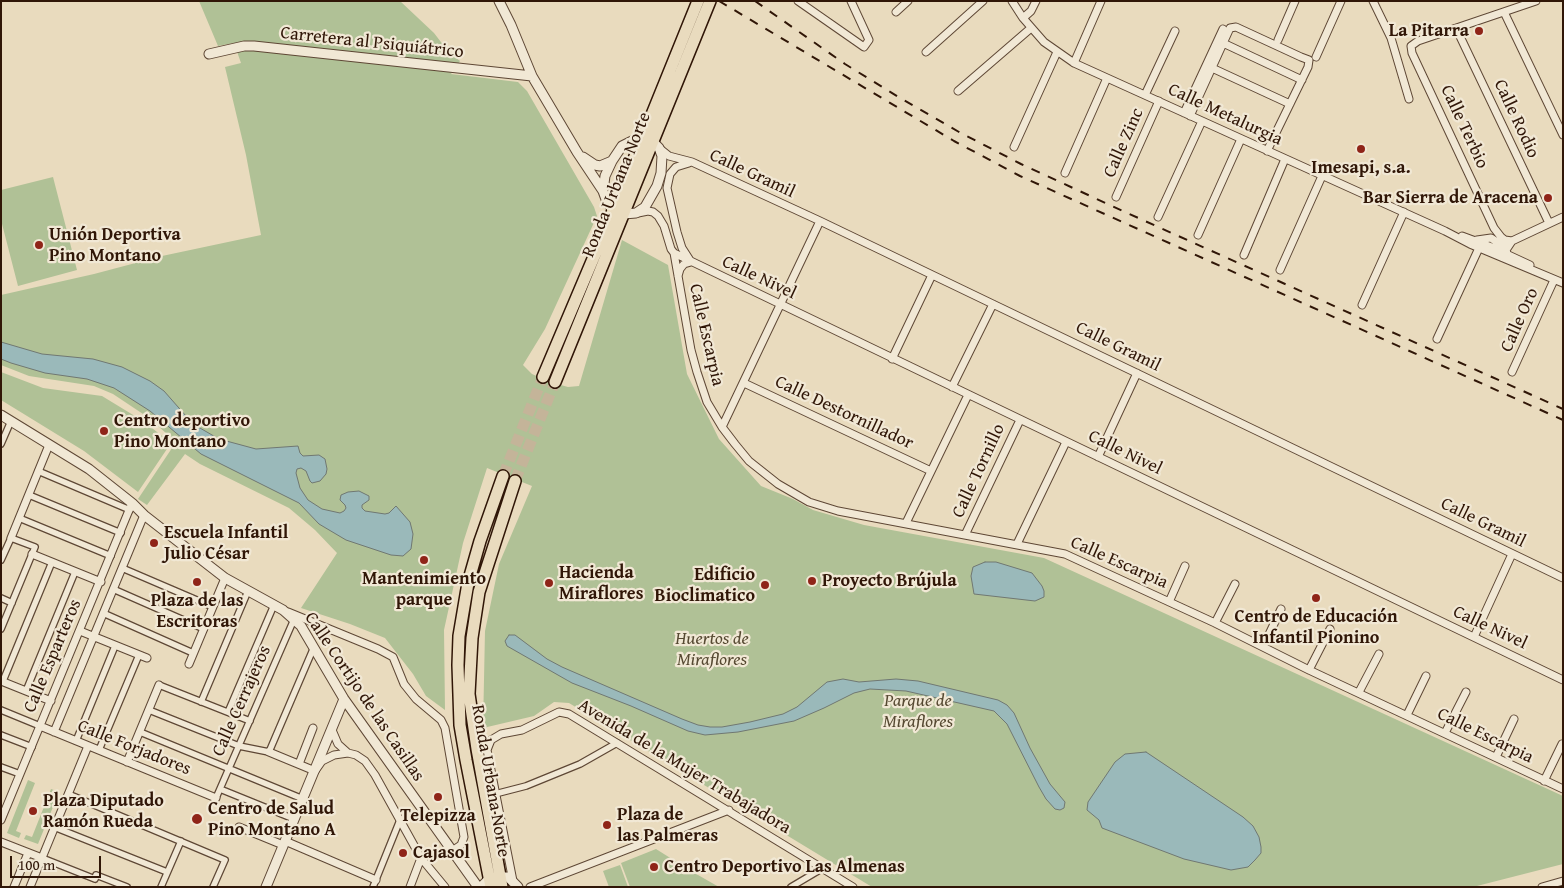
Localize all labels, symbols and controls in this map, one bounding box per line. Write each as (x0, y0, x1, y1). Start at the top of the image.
place label: La Pitarra (1389, 20, 1469, 42)
street label: Carretera al Psiquiátrico (279, 23, 465, 63)
marker: La Pitarra (1473, 25, 1485, 37)
street label: Calle Rodio (1488, 76, 1544, 162)
street label: Calle Metalurgia (1164, 79, 1286, 151)
street label: Calle Terbio (1435, 82, 1493, 172)
street label: Calle Zinc (1099, 105, 1149, 181)
street label: Ronda Urbana Norte (578, 109, 656, 261)
marker: Imesapi, s.a. (1355, 143, 1367, 155)
street label: Calle Gramil (706, 145, 798, 203)
place label: Imesapi, s.a. (1311, 157, 1411, 179)
place label: Bar Sierra de Aracena (1363, 187, 1538, 209)
marker: Bar Sierra de Aracena (1542, 192, 1554, 204)
place label: Unión Deportiva Pino Montano (49, 224, 181, 266)
marker: Unión Deportiva Pino Montano (33, 239, 45, 251)
street label: Calle Nivel (718, 251, 800, 305)
street label: Calle Escarpia (684, 282, 728, 388)
street label: Calle Oro (1496, 285, 1544, 355)
street label: Calle Gramil (1072, 317, 1164, 377)
street label: Calle Destornillador (771, 371, 917, 455)
place label: Centro deportivo Pino Montano (114, 410, 250, 452)
street label: Calle Tornillo (948, 421, 1010, 521)
marker: Centro deportivo Pino Montano (98, 425, 110, 437)
street label: Calle Nivel (1084, 426, 1166, 480)
street label: Calle Gramil (1437, 493, 1529, 553)
place label: Escuela Infantil Julio César (164, 522, 288, 564)
street label: Calle Escarpia (1067, 532, 1171, 594)
marker: Escuela Infantil Julio César (148, 537, 160, 549)
marker: Mantenimiento parque (418, 554, 430, 566)
place label: Hacienda Miraflores (559, 562, 643, 604)
place label: Edificio Bioclimatico (655, 564, 755, 606)
place label: Mantenimiento parque (362, 568, 486, 610)
place label: Proyecto Brújula (822, 570, 957, 592)
marker: Proyecto Brújula (806, 575, 818, 587)
marker: Plaza de las Escritoras (191, 576, 203, 588)
marker: Hacienda Miraflores (543, 577, 555, 589)
marker: Edificio Bioclimatico (759, 579, 771, 591)
place label: Plaza de las Escritoras (151, 590, 243, 632)
marker: Centro de Educación Infantil Pionino (1310, 592, 1322, 604)
street label: Calle Esparteros (19, 596, 87, 716)
street label: Calle Nivel (1449, 601, 1531, 655)
place label: Centro de Educación Infantil Pionino (1234, 606, 1398, 649)
street label: Calle Cortijo de las Casillas (299, 608, 429, 786)
park label: Huertos de Miraflores (675, 628, 749, 670)
street label: Calle Cerrajeros (208, 642, 276, 760)
park label: Parque de Miraflores (883, 690, 953, 732)
street label: Avenida de la Mujer Trabajadora (574, 695, 794, 839)
street label: Ronda Urbana Norte (466, 703, 514, 859)
street label: Calle Escarpia (1433, 703, 1537, 769)
street label: Calle Forjadores (74, 715, 194, 781)
place label: Plaza Diputado Ramón Rueda (43, 790, 164, 832)
marker: Telepizza (432, 791, 444, 803)
place label: Centro de Salud Pino Montano A (208, 798, 336, 841)
place label: Plaza de las Palmeras (617, 804, 718, 846)
marker: Plaza Diputado Ramón Rueda (27, 805, 39, 817)
place label: Telepizza (400, 805, 476, 827)
marker: Centro de Salud Pino Montano A (190, 812, 204, 826)
marker: Plaza de las Palmeras (601, 819, 613, 831)
place label: Cajasol (413, 842, 470, 864)
scale bar (12, 846, 104, 878)
marker: Cajasol (397, 847, 409, 859)
text: 100 m (18, 854, 55, 875)
place label: Centro Deportivo Las Almenas (664, 856, 905, 878)
marker: Centro Deportivo Las Almenas (648, 861, 660, 873)

